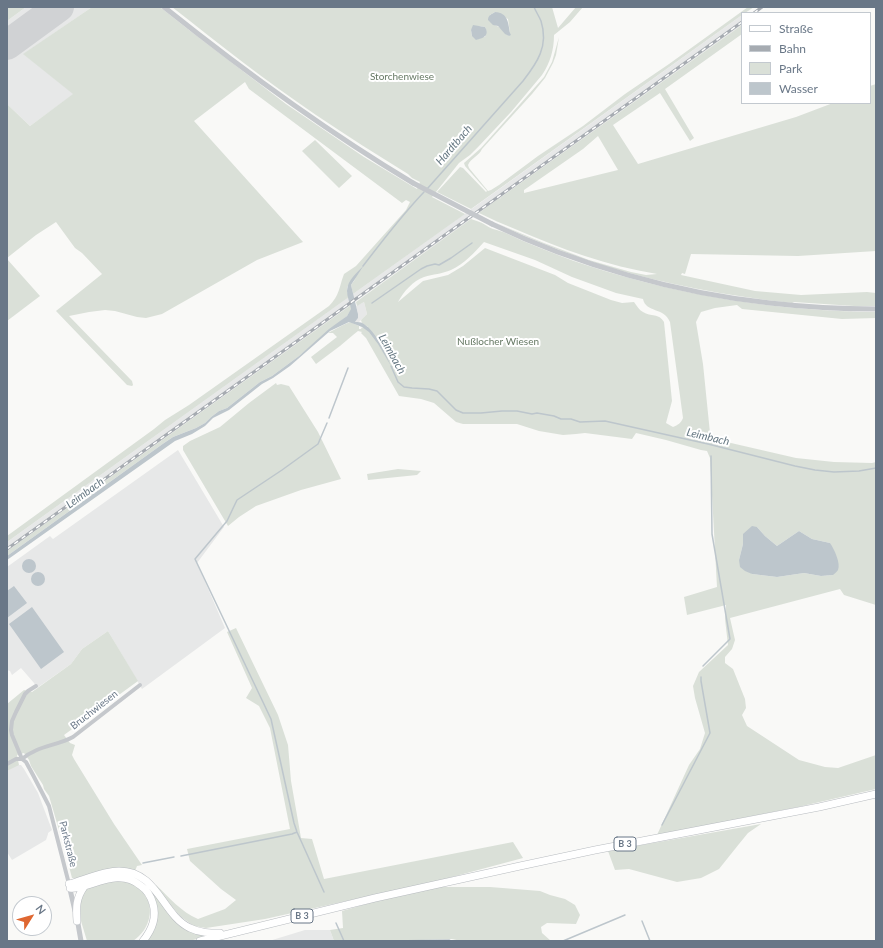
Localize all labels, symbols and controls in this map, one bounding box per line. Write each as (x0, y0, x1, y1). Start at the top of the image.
legend (741, 12, 871, 104)
text: Straße (779, 21, 813, 36)
text: Bahn (779, 41, 806, 56)
text: Park (779, 61, 802, 76)
park label: Storchenwiese (370, 71, 434, 83)
text: Wasser (779, 81, 818, 96)
water label: Hardtbach (433, 122, 475, 168)
water label: Leimbach (376, 332, 408, 376)
park label: Nußlocher Wiesen (457, 336, 539, 348)
water label: Leimbach (685, 426, 731, 448)
water label: Leimbach (64, 475, 106, 511)
street label: Bruchwiesen (68, 688, 120, 732)
street label: Parkstraße (56, 820, 80, 868)
road number: B 3 (614, 837, 636, 851)
north arrow (12, 896, 52, 936)
text: N (33, 902, 49, 916)
road number: B 3 (291, 909, 313, 923)

